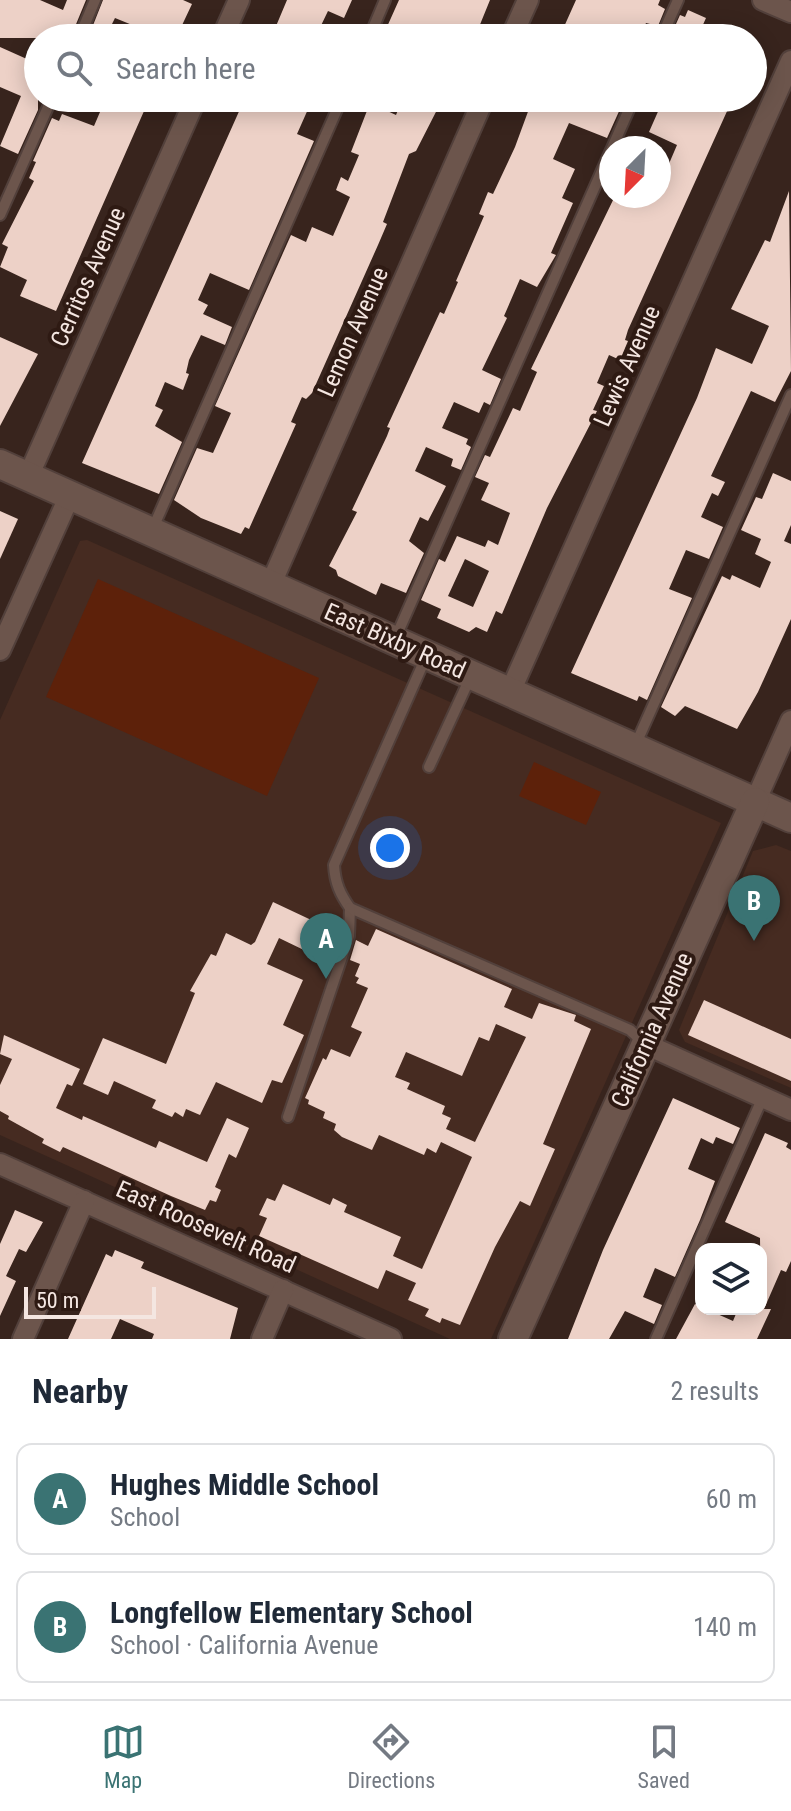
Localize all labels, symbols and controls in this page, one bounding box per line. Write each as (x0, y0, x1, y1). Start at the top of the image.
search box (24, 24, 767, 112)
icon: search (52, 46, 96, 90)
text: Search here (116, 51, 256, 86)
north arrow (599, 136, 671, 208)
street label: Cerritos Avenue (45, 203, 131, 351)
street label: Lemon Avenue (312, 263, 394, 401)
street label: Lewis Avenue (588, 301, 666, 431)
street label: East Bixby Road (320, 597, 470, 685)
your location (370, 828, 410, 868)
pin: B (728, 875, 780, 941)
pin: A (300, 913, 352, 979)
street label: California Avenue (605, 948, 699, 1112)
street label: East Roosevelt Road (112, 1175, 300, 1279)
map controls (695, 1243, 767, 1315)
button: layers (695, 1243, 767, 1315)
scale bar (24, 1283, 156, 1319)
text: 50 m (36, 1288, 79, 1313)
text: Nearby (32, 1371, 128, 1411)
text: 2 results (670, 1376, 759, 1406)
text: Hughes Middle School (110, 1467, 379, 1502)
text: A (52, 1484, 68, 1514)
text: 60 m (706, 1484, 757, 1514)
text: School (110, 1502, 180, 1532)
text: Longfellow Elementary School (110, 1595, 473, 1630)
text: B (53, 1612, 67, 1642)
text: 140 m (693, 1612, 757, 1642)
text: School · California Avenue (110, 1630, 379, 1660)
tab: Map (101, 1720, 145, 1793)
tab: Directions (347, 1720, 435, 1793)
tab: Saved (638, 1720, 690, 1793)

